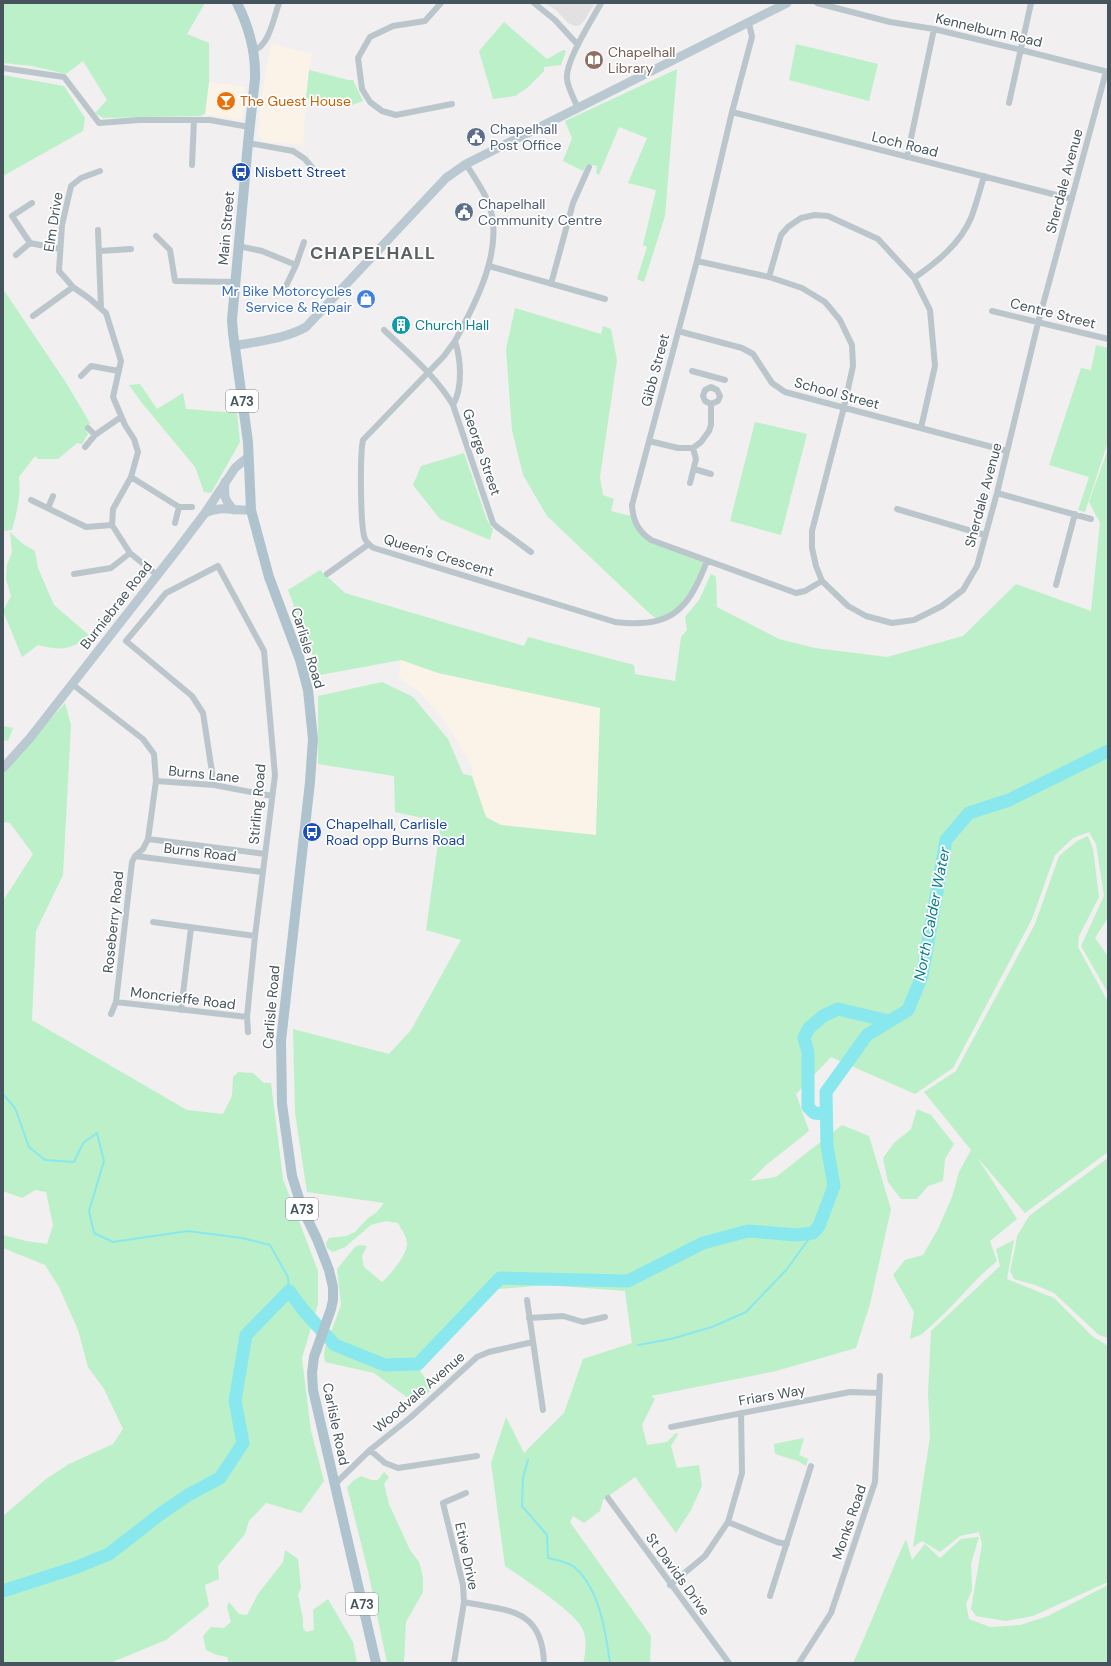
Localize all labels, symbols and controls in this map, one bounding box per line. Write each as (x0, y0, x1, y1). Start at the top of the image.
street label: Kennelburn Road (934, 9, 1044, 51)
place label: Chapelhall Library (608, 43, 675, 77)
library icon: Chapelhall Library (583, 49, 605, 71)
bar icon: The Guest House (215, 90, 237, 112)
place label: The Guest House (240, 92, 351, 110)
place label: Chapelhall Post Office (490, 120, 561, 154)
public building icon: Chapelhall Post Office (465, 126, 487, 148)
street label: Loch Road (870, 127, 940, 161)
street label: Sherdale Avenue (1041, 127, 1087, 235)
bus stop icon: Nisbett Street (230, 161, 252, 183)
place label: Nisbett Street (255, 163, 346, 181)
street label: Main Street (214, 190, 238, 266)
street label: Elm Drive (39, 191, 67, 253)
place label: Chapelhall Community Centre (478, 195, 602, 229)
public building icon: Chapelhall Community Centre (453, 201, 475, 223)
district label: CHAPELHALL (310, 241, 436, 265)
place label: Mr Bike Motorcycles Service & Repair (222, 282, 352, 316)
shop icon: Mr Bike Motorcycles Service & Repair (355, 288, 377, 310)
street label: Centre Street (1008, 294, 1098, 332)
building icon: Church Hall (390, 314, 412, 336)
place label: Church Hall (415, 316, 489, 334)
street label: Gibb Street (637, 331, 673, 409)
street label: School Street (793, 373, 881, 413)
road number: A73 (226, 390, 258, 412)
street label: George Street (459, 406, 505, 498)
street label: Sherdale Avenue (960, 441, 1006, 549)
street label: Queen's Crescent (382, 530, 496, 580)
street label: Burniebrae Road (76, 557, 156, 653)
street label: Carlisle Road (287, 605, 329, 691)
street label: Burns Lane (168, 761, 240, 787)
street label: Stirling Road (245, 763, 269, 845)
place label: Chapelhall, Carlisle Road opp Burns Road (326, 815, 465, 849)
bus stop icon: Chapelhall, Carlisle Road opp Burns Road (301, 821, 323, 843)
street label: Burns Road (163, 839, 237, 865)
water label: North Calder Water (909, 845, 955, 982)
street label: Roseberry Road (99, 870, 127, 974)
street label: Carlisle Road (258, 965, 284, 1049)
street label: Moncrieffe Road (129, 983, 237, 1013)
road number: A73 (286, 1198, 318, 1220)
street label: Woodvale Avenue (370, 1347, 468, 1437)
street label: Friars Way (737, 1380, 807, 1410)
street label: Carlisle Road (318, 1381, 354, 1467)
street label: Monks Road (828, 1482, 870, 1562)
street label: Etive Drive (451, 1521, 483, 1591)
street label: St Davids Drive (642, 1529, 714, 1619)
road number: A73 (346, 1593, 378, 1615)

